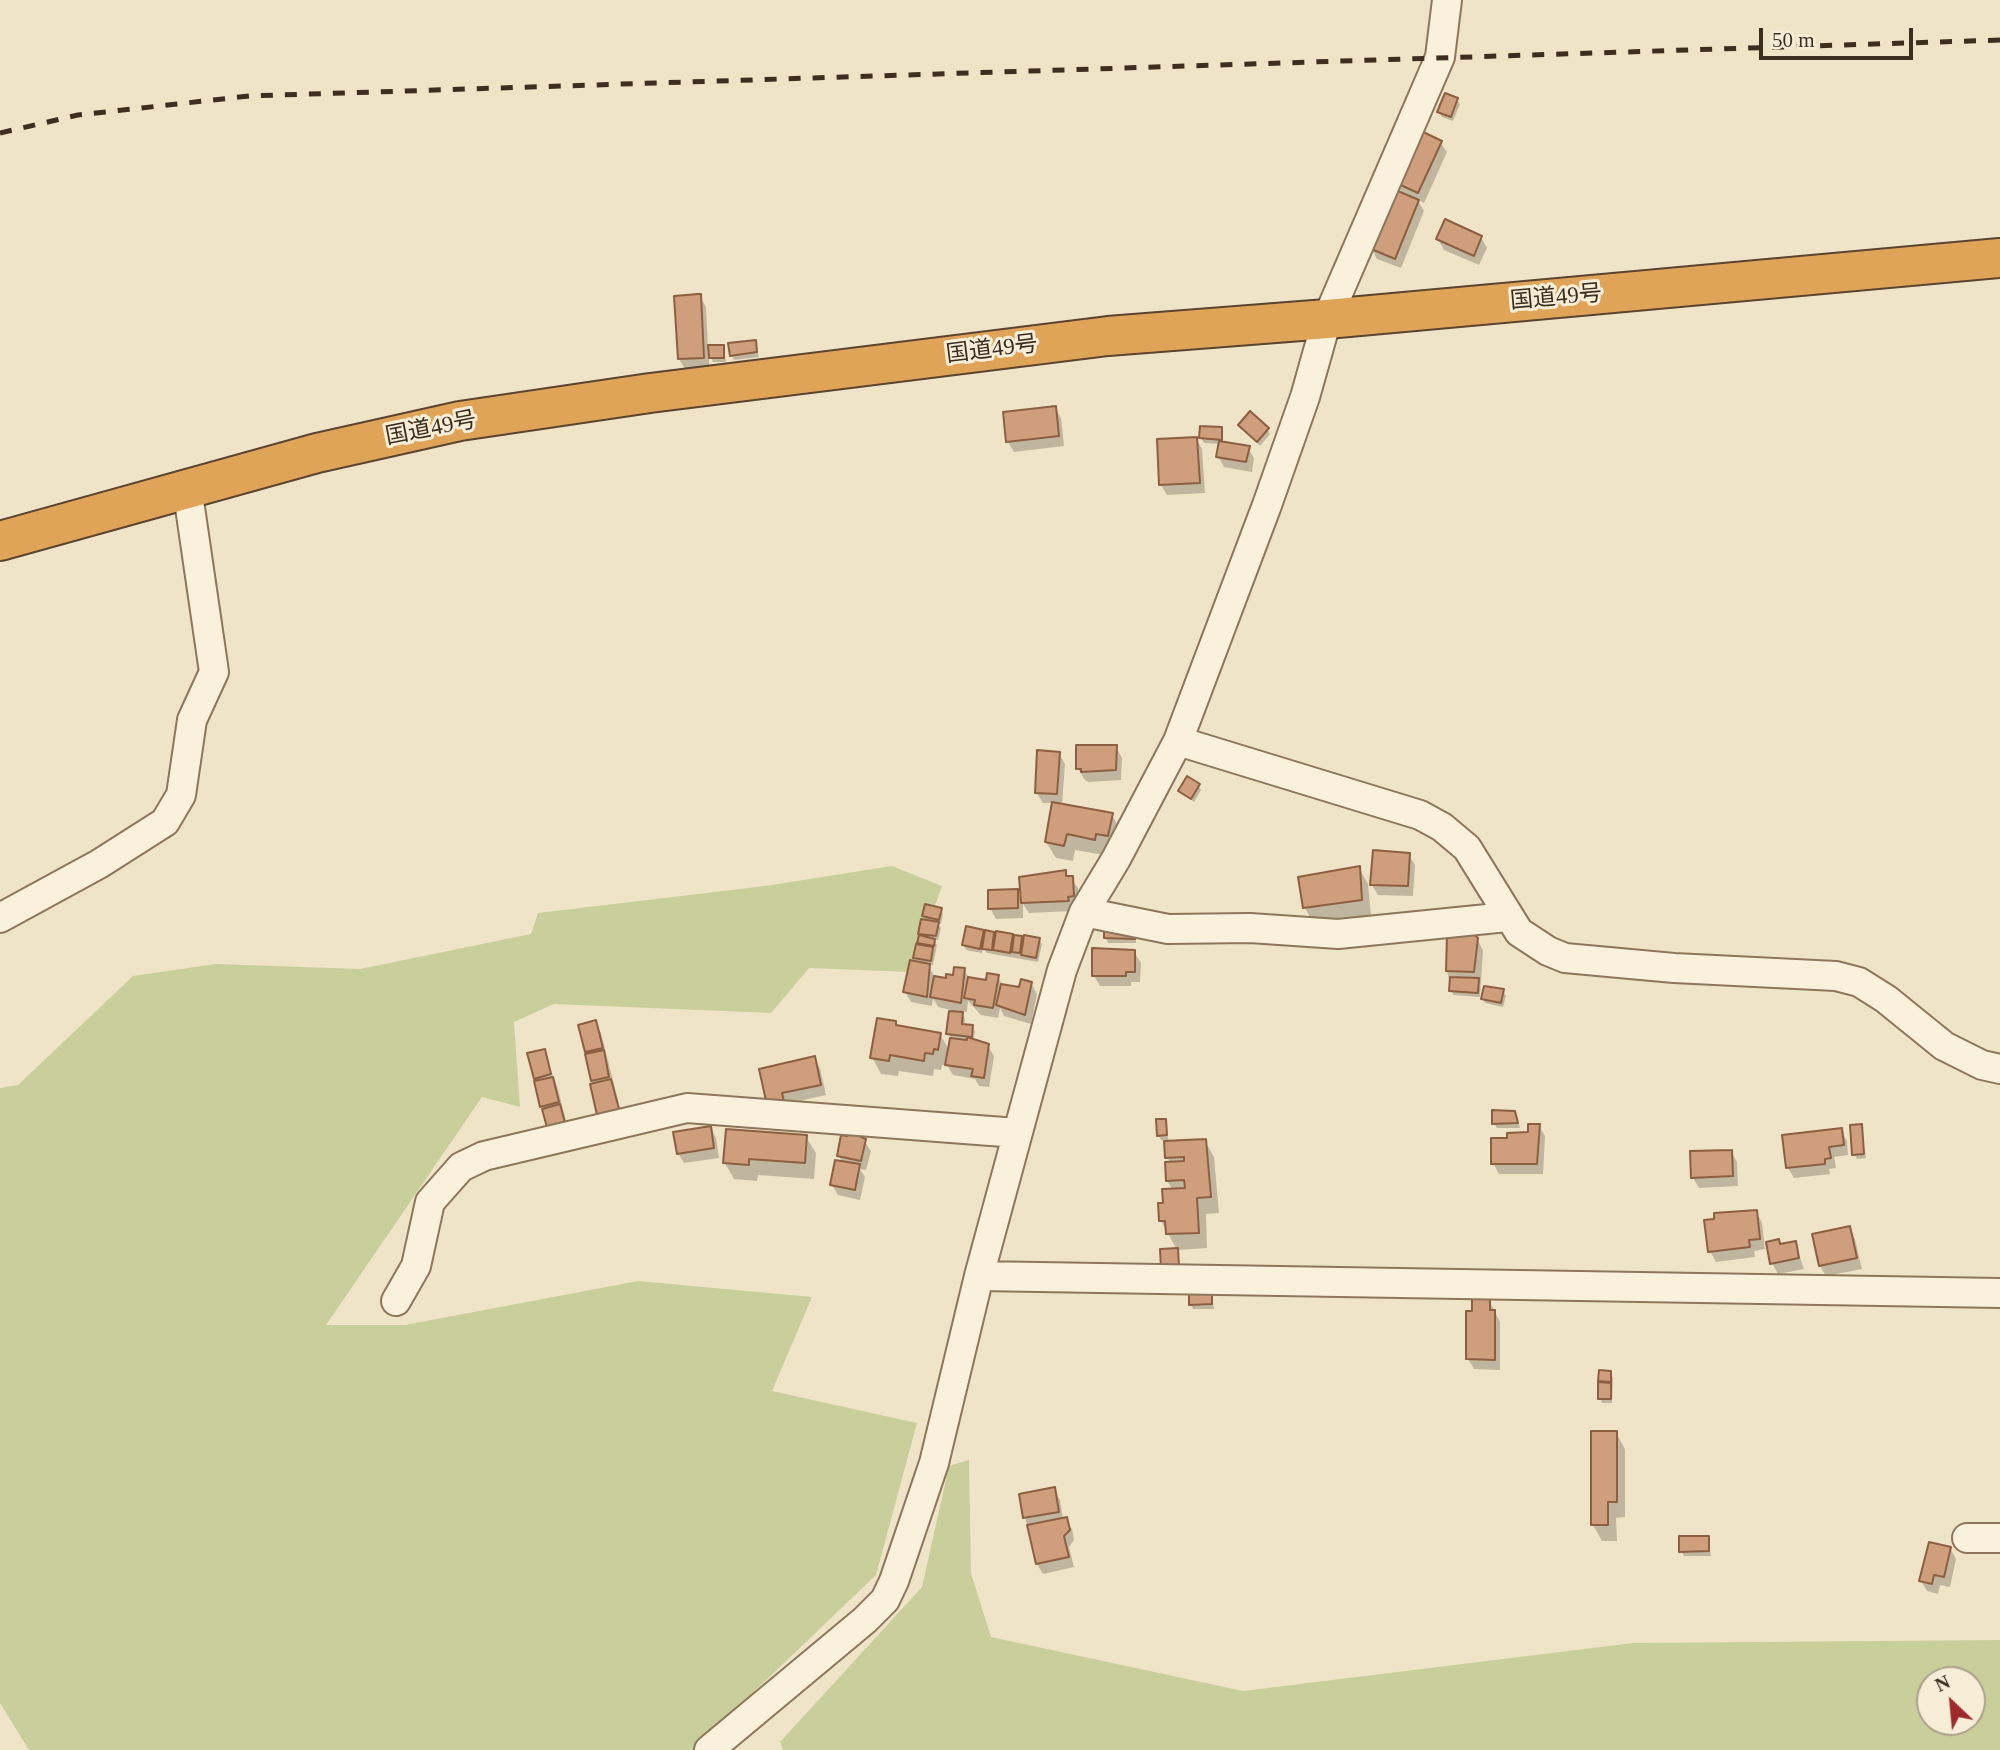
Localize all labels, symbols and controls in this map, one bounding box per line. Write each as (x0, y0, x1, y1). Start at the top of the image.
scale bar (1762, 14, 1916, 58)
text: 50 m (1772, 28, 1815, 52)
street label: 国道49号 (1509, 280, 1603, 316)
street label: 国道49号 (945, 331, 1039, 369)
street label: 国道49号 (383, 407, 479, 451)
north arrow (1916, 1666, 1986, 1736)
text: N (1932, 1671, 1953, 1696)

